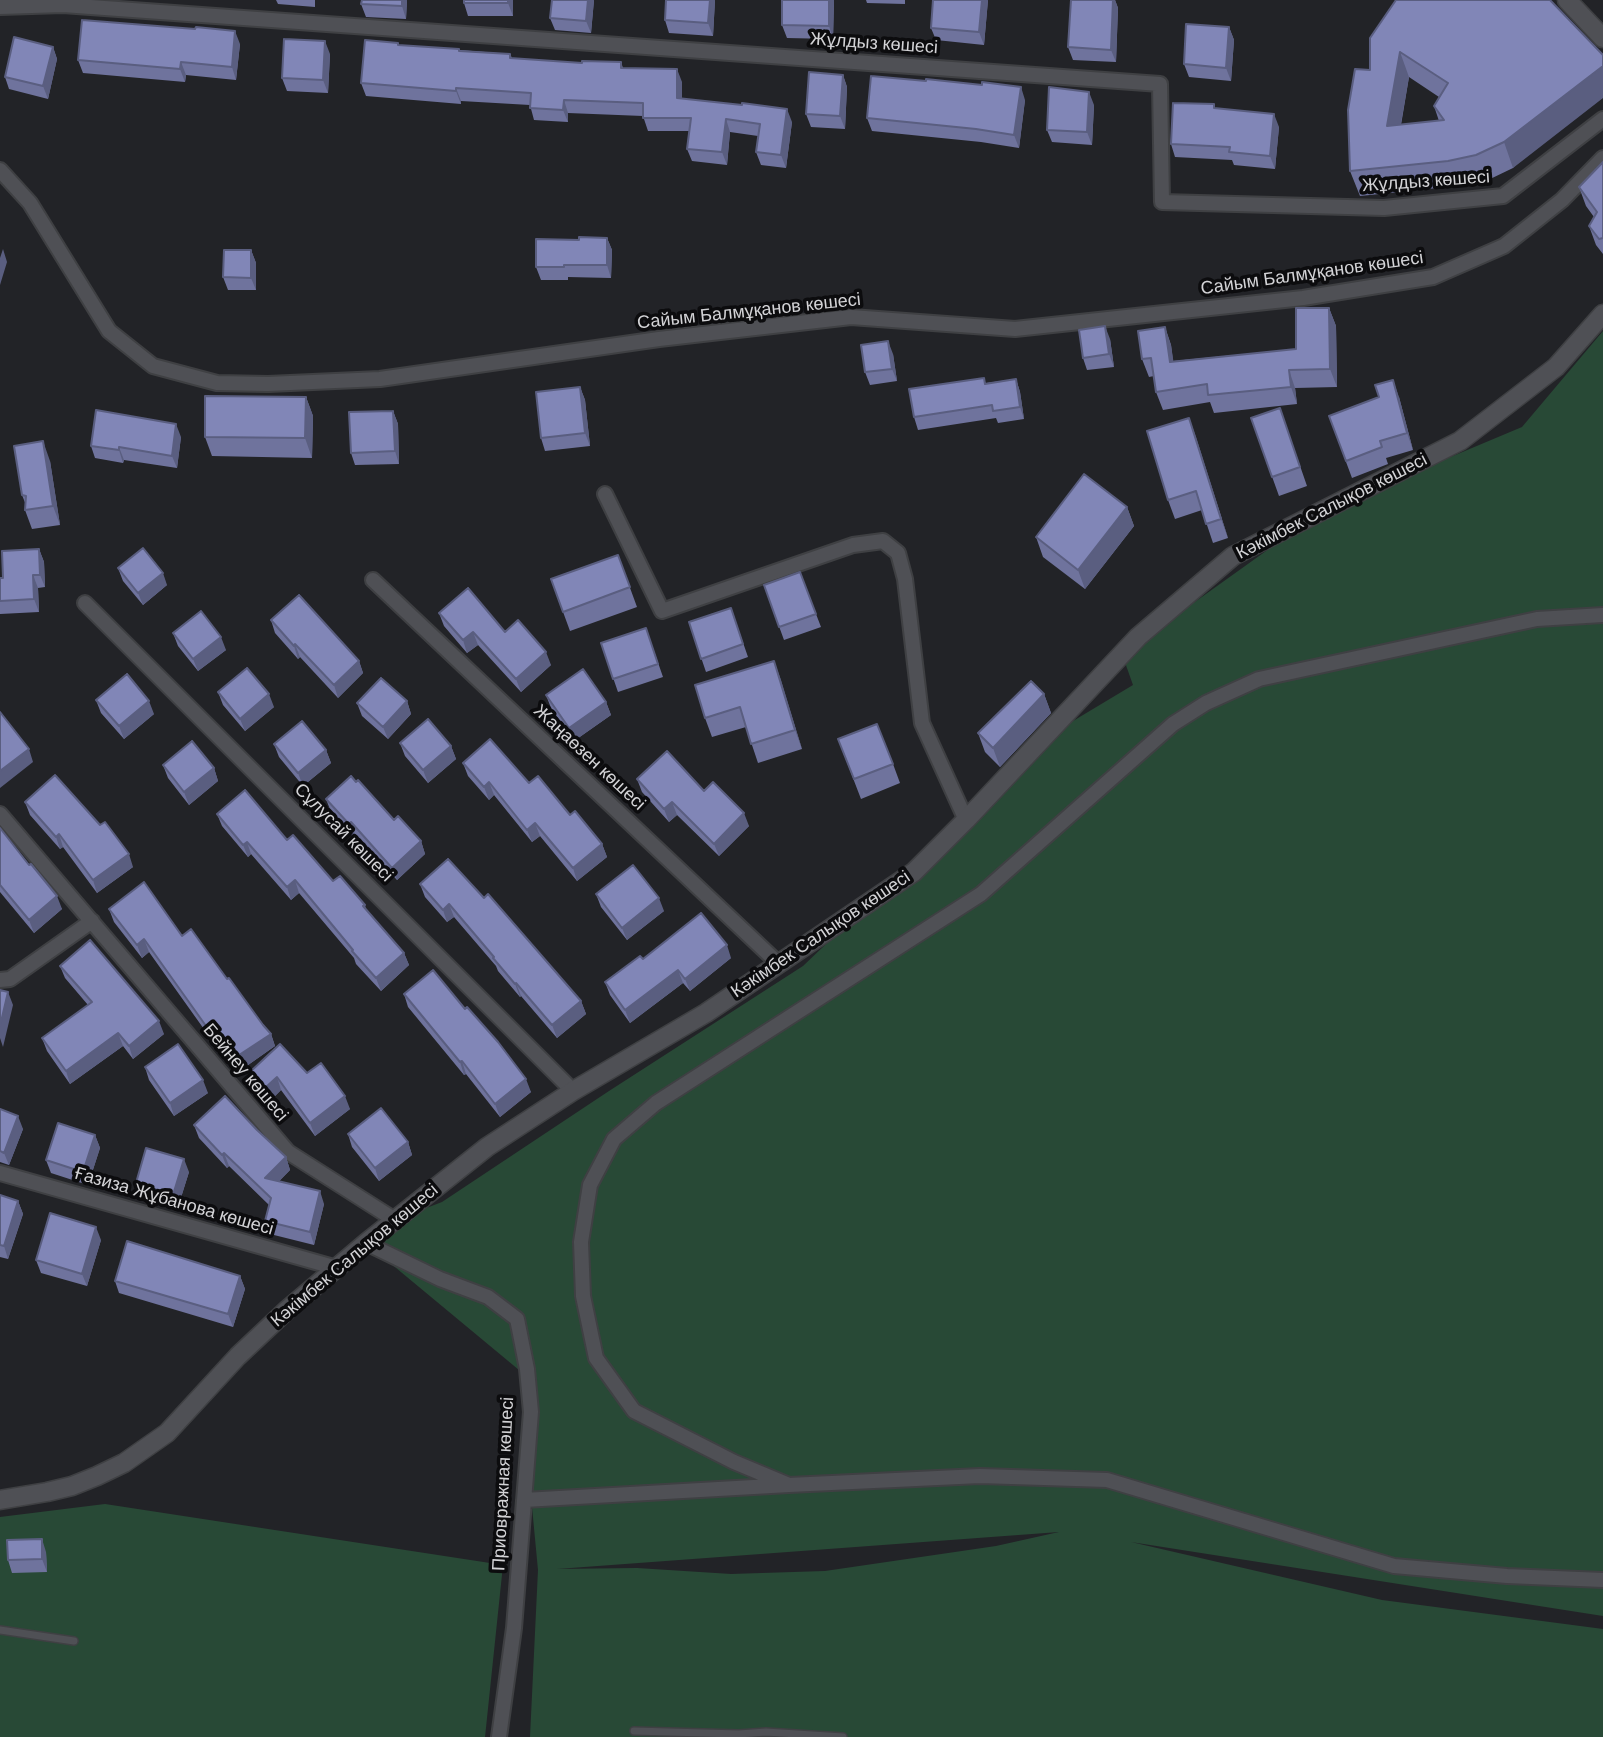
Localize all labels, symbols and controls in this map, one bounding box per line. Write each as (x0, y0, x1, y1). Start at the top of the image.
street label: Жұлдыз көшесі (809, 29, 939, 59)
street label: Жұлдыз көшесі (1361, 167, 1491, 197)
street label: Сайым Балмұқанов көшесі (1199, 248, 1425, 300)
street label: Сайым Балмұқанов көшесі (636, 290, 862, 334)
street label: Кәкімбек Салықов көшесі (1233, 449, 1431, 565)
street label: Жаңаөзен көшесі (529, 701, 649, 815)
street label: Сұлусай көшесі (289, 779, 397, 887)
street label: Кәкімбек Салықов көшесі (727, 867, 915, 1003)
street label: Бейнеу көшесі (198, 1020, 292, 1126)
street label: Ғазиза Жұбанова көшесі (72, 1163, 276, 1241)
street label: Кәкімбек Салықов көшесі (267, 1180, 443, 1332)
street label: Приовражная көшесі (489, 1396, 519, 1572)

